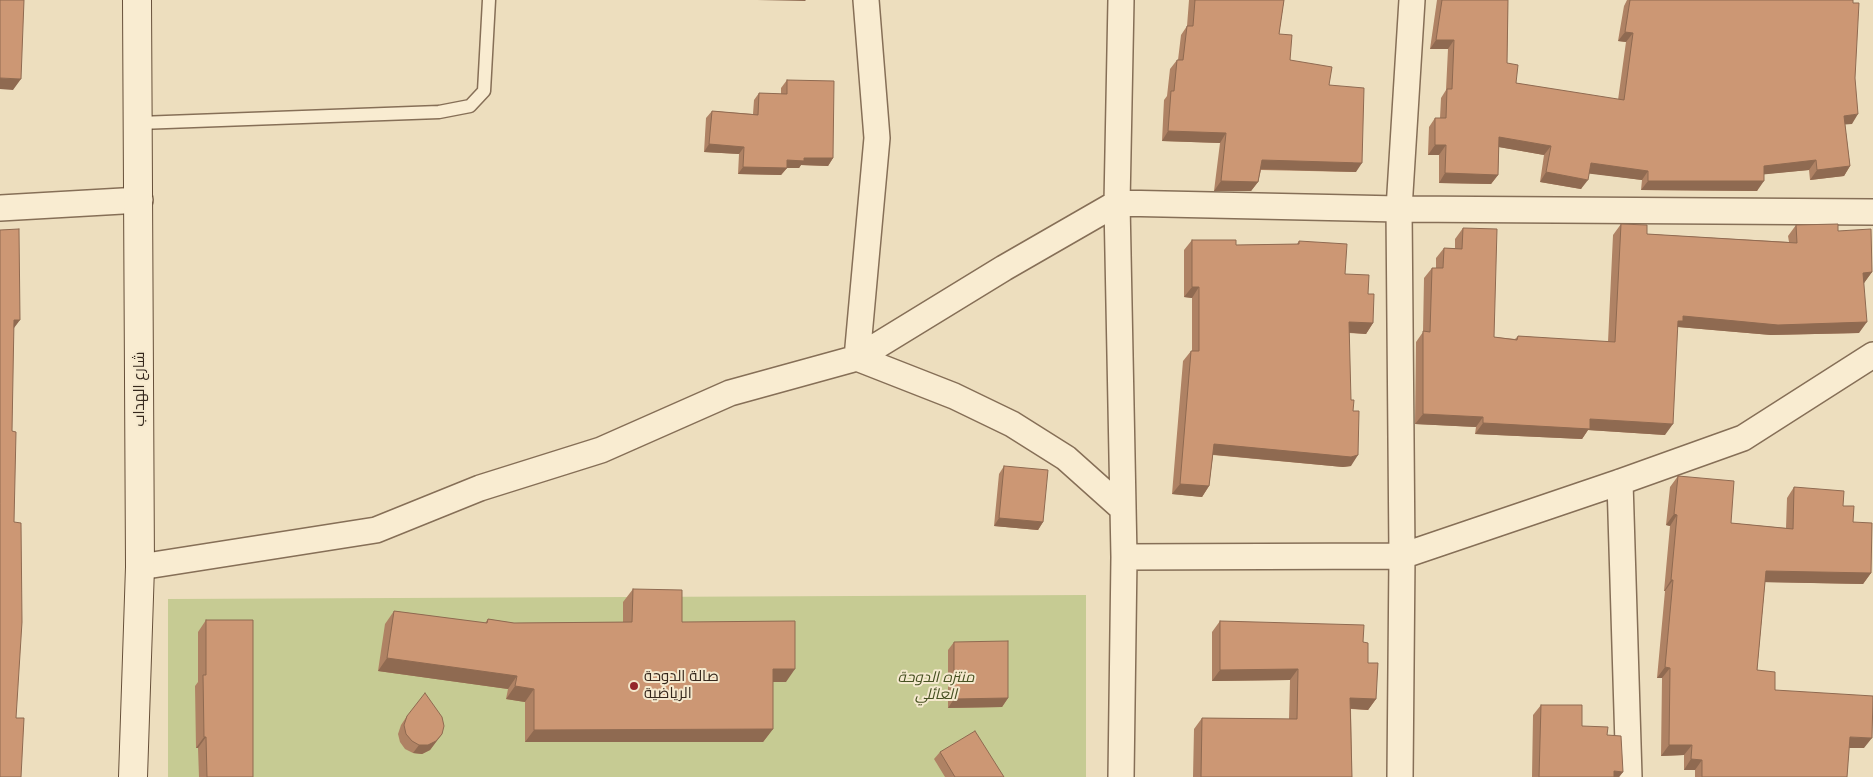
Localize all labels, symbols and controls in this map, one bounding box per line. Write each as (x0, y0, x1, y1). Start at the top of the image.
street label: شارع الهداب (131, 352, 149, 426)
place label: صالة الدوحة الرياضية (644, 668, 719, 703)
park label: منتزه الدوحة العائلي (898, 669, 974, 704)
marker: صالة الدوحة الرياضية (628, 680, 640, 692)

